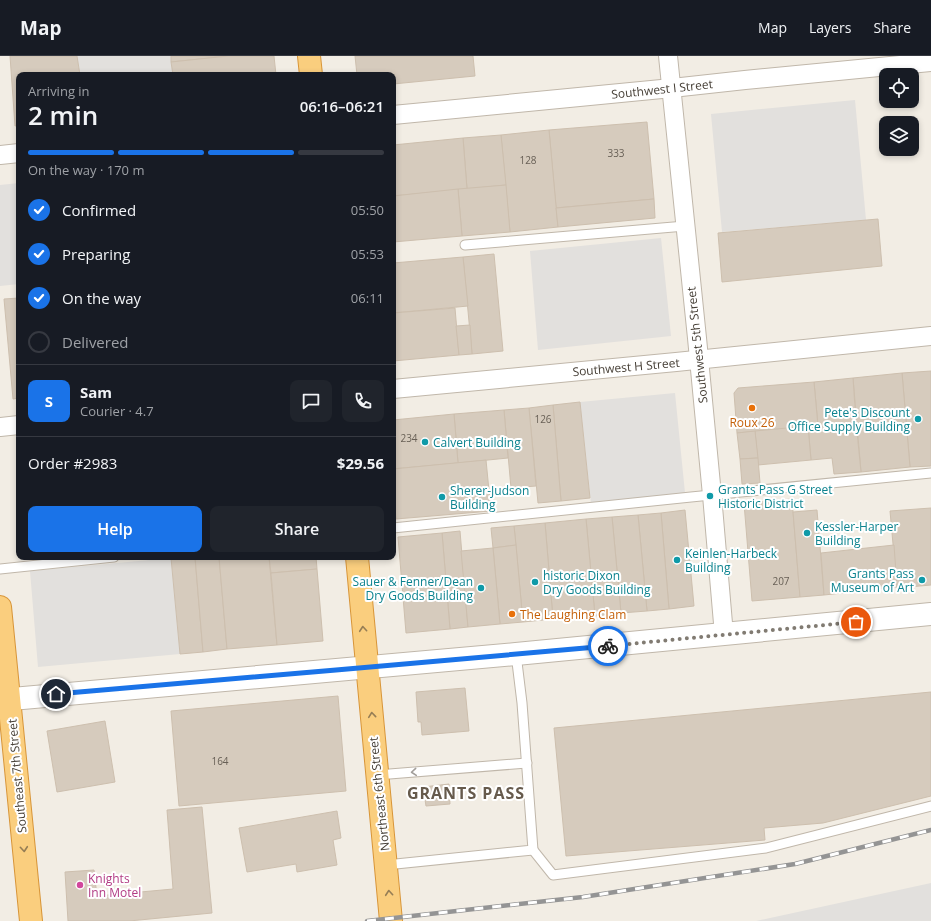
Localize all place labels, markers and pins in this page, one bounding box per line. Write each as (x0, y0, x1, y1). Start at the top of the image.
marker: Roux 26 (747, 403, 757, 413)
place label: Pete's Discount Office Supply Building (788, 404, 910, 435)
place label: Roux 26 (729, 414, 775, 431)
marker: Pete's Discount Office Supply Building (913, 414, 923, 424)
place label: Calvert Building (433, 434, 521, 451)
marker: Calvert Building (420, 437, 430, 447)
place label: Grants Pass G Street Historic District (718, 481, 833, 512)
place label: Sherer-Judson Building (450, 482, 529, 513)
marker: Grants Pass G Street Historic District (705, 491, 715, 501)
marker: Sherer-Judson Building (437, 492, 447, 502)
place label: Kessler-Harper Building (815, 518, 899, 549)
marker: Kessler-Harper Building (802, 528, 812, 538)
place label: Keinlen-Harbeck Building (685, 545, 778, 576)
marker: Keinlen-Harbeck Building (672, 555, 682, 565)
place label: Grants Pass Museum of Art (831, 565, 914, 596)
place label: historic Dixon Dry Goods Building (543, 567, 651, 598)
place label: Sauer & Fenner/Dean Dry Goods Building (353, 573, 473, 604)
marker: Grants Pass Museum of Art (917, 575, 927, 585)
marker: historic Dixon Dry Goods Building (530, 577, 540, 587)
marker: Sauer & Fenner/Dean Dry Goods Building (476, 583, 486, 593)
pin (839, 605, 873, 639)
place label: The Laughing Clam (520, 606, 626, 623)
marker: The Laughing Clam (507, 609, 517, 619)
pin (39, 677, 73, 711)
place label: Knights Inn Motel (88, 870, 141, 901)
marker: Knights Inn Motel (75, 880, 85, 890)

